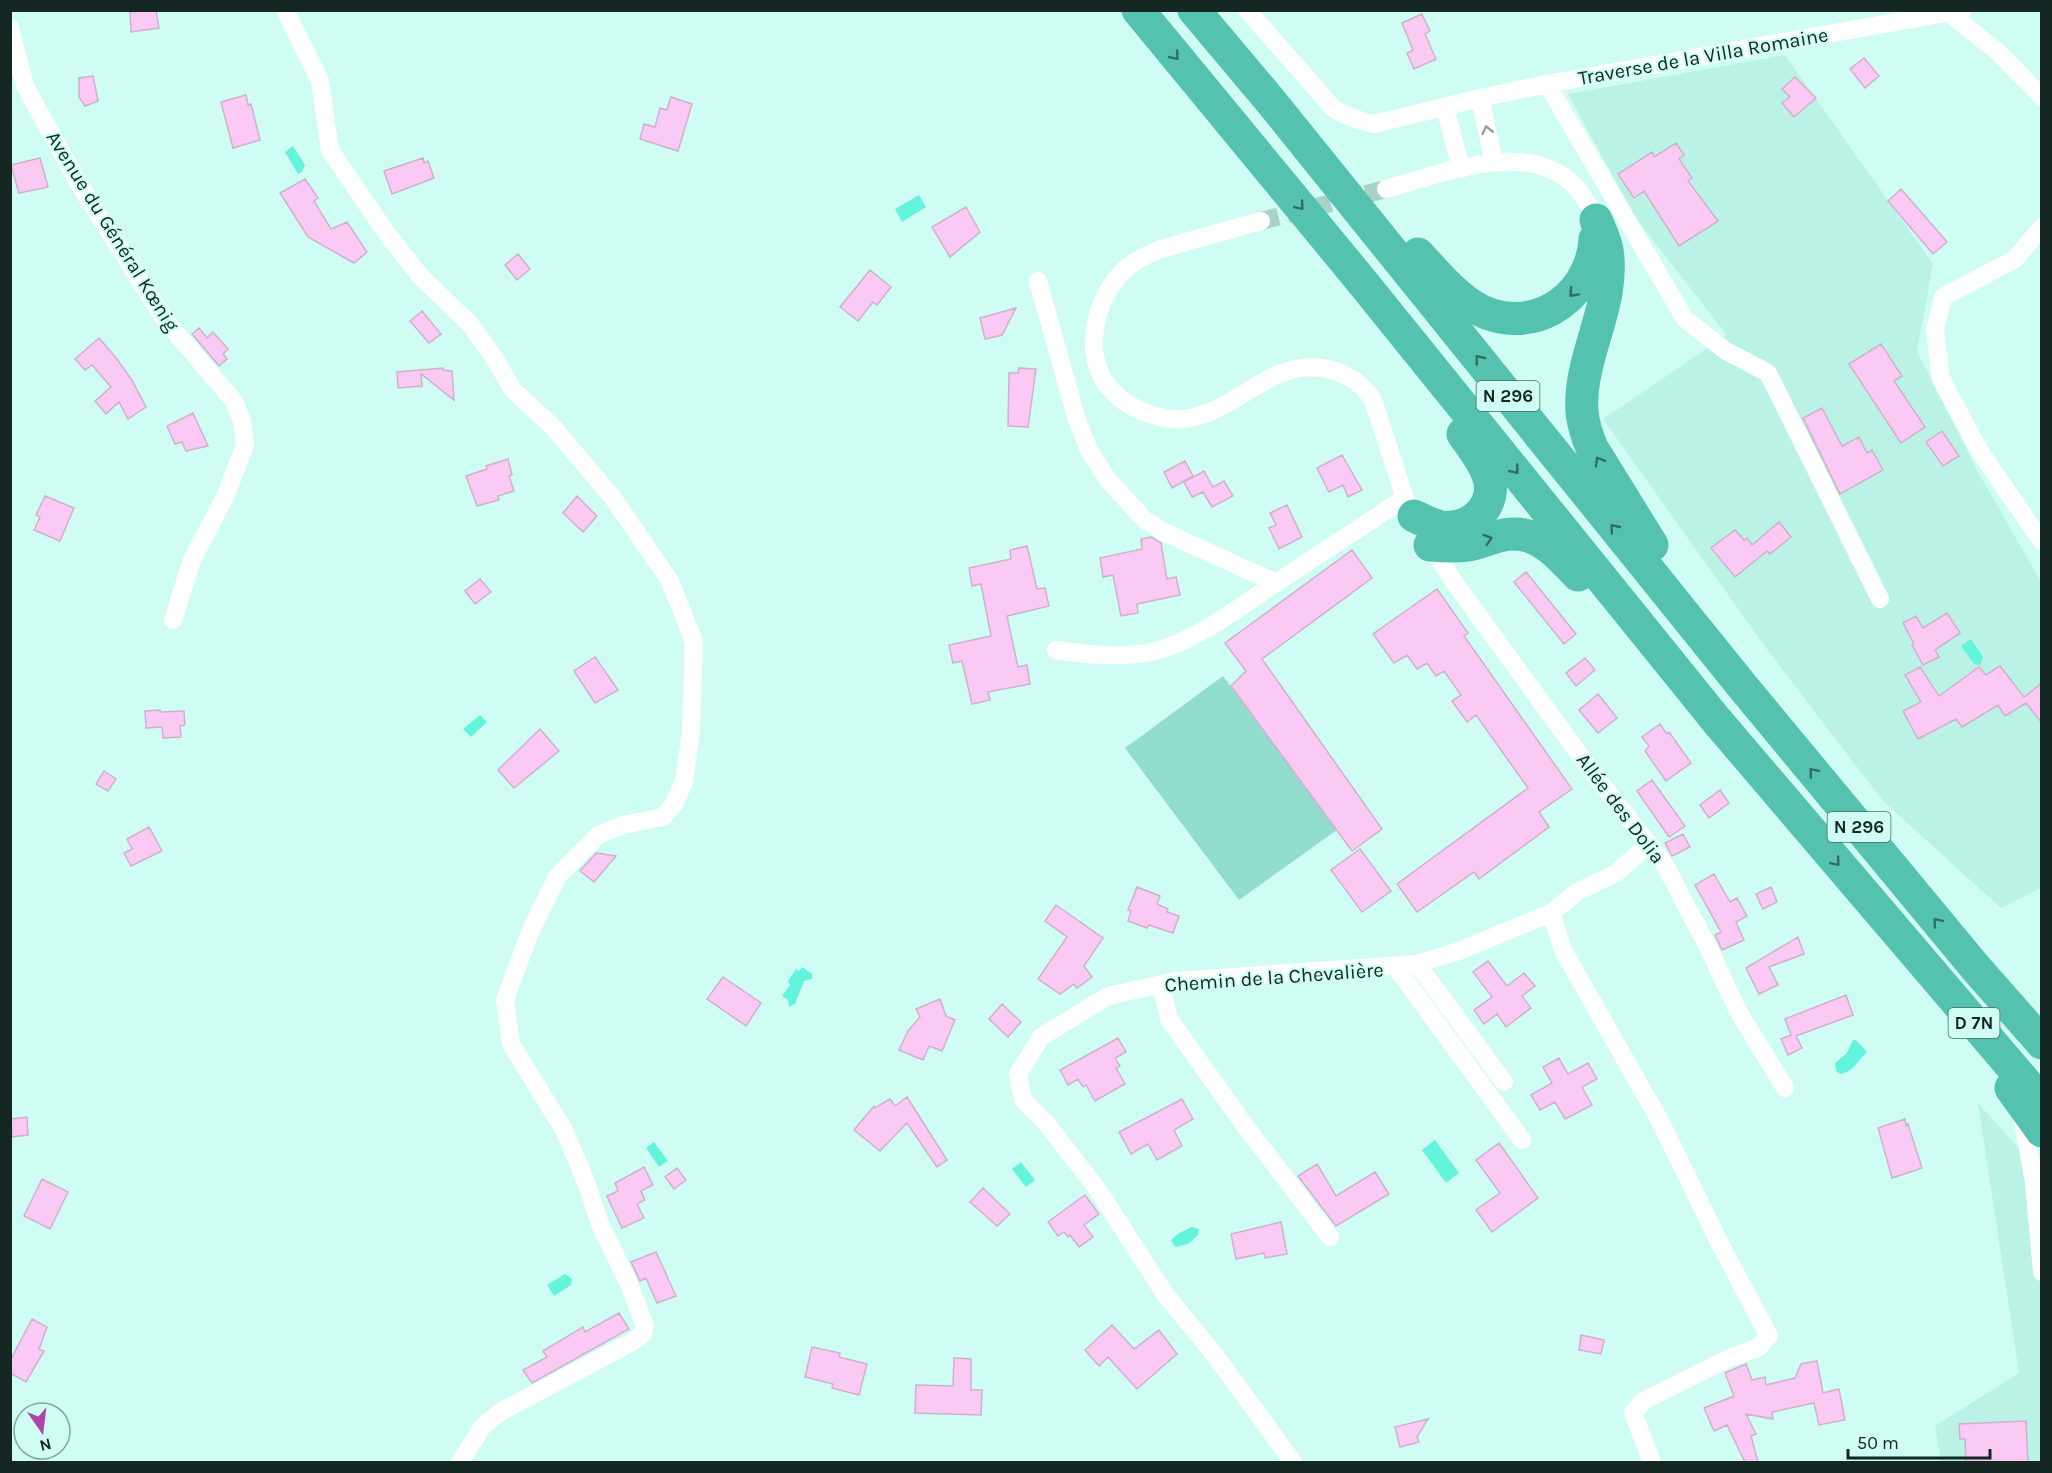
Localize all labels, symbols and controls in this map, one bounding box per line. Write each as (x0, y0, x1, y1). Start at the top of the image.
street label: Traverse de la Villa Romaine (1576, 23, 1830, 90)
one-way arrow (1168, 49, 1179, 60)
one-way arrow (1482, 125, 1495, 135)
street label: Avenue du Général Kœnig (41, 127, 184, 336)
one-way arrow (1292, 199, 1303, 210)
one-way arrow (1569, 287, 1580, 297)
one-way arrow (1475, 355, 1486, 366)
road number: N 296 (1476, 381, 1540, 411)
one-way arrow (1595, 457, 1607, 467)
one-way arrow (1507, 464, 1518, 475)
one-way arrow (1611, 523, 1622, 534)
one-way arrow (1482, 534, 1493, 546)
street label: Allée des Dolia (1572, 749, 1670, 868)
one-way arrow (1809, 767, 1820, 778)
road number: N 296 (1828, 812, 1890, 842)
one-way arrow (1829, 855, 1840, 866)
one-way arrow (1934, 918, 1945, 929)
street label: Chemin de la Chevalière (1164, 958, 1384, 997)
road number: D 7N (1948, 1008, 2000, 1038)
north arrow (12, 1401, 72, 1461)
scale bar (1848, 1422, 1990, 1460)
text: 50 m (1857, 1432, 1899, 1454)
text: N (38, 1434, 53, 1456)

